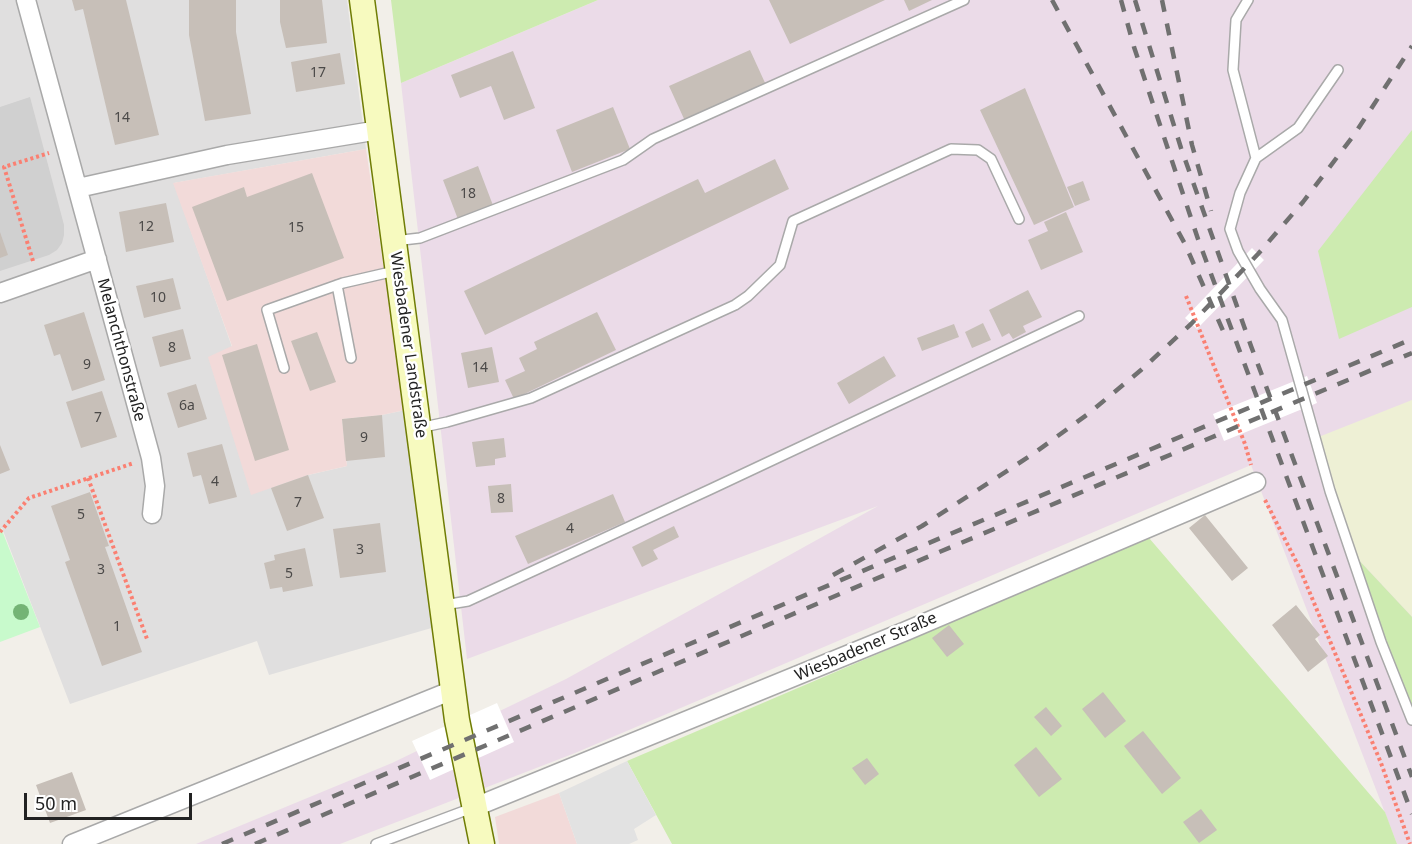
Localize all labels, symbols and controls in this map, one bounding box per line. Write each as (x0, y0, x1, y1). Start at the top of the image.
house number: 17 (310, 65, 326, 81)
house number: 14 (114, 110, 130, 126)
house number: 18 (460, 186, 476, 202)
house number: 12 (138, 219, 154, 235)
house number: 15 (288, 220, 304, 236)
street label: Wiesbadener Landstraße (385, 251, 431, 439)
street label: Melanchthonstraße (93, 276, 149, 424)
house number: 10 (150, 290, 166, 306)
house number: 8 (168, 340, 176, 356)
house number: 9 (83, 357, 91, 373)
house number: 14 (472, 360, 488, 376)
house number: 6a (179, 398, 195, 414)
house number: 7 (94, 410, 102, 426)
house number: 9 (360, 430, 368, 446)
house number: 4 (211, 474, 219, 490)
house number: 8 (497, 491, 505, 507)
house number: 7 (294, 495, 302, 511)
house number: 5 (77, 507, 85, 523)
house number: 4 (566, 521, 574, 537)
house number: 3 (356, 542, 364, 558)
house number: 3 (97, 562, 105, 578)
house number: 5 (285, 566, 293, 582)
street label: Wiesbadener Straße (792, 608, 940, 686)
house number: 1 (113, 619, 121, 635)
scale bar (27, 781, 195, 819)
text: 50 m (35, 791, 77, 815)

